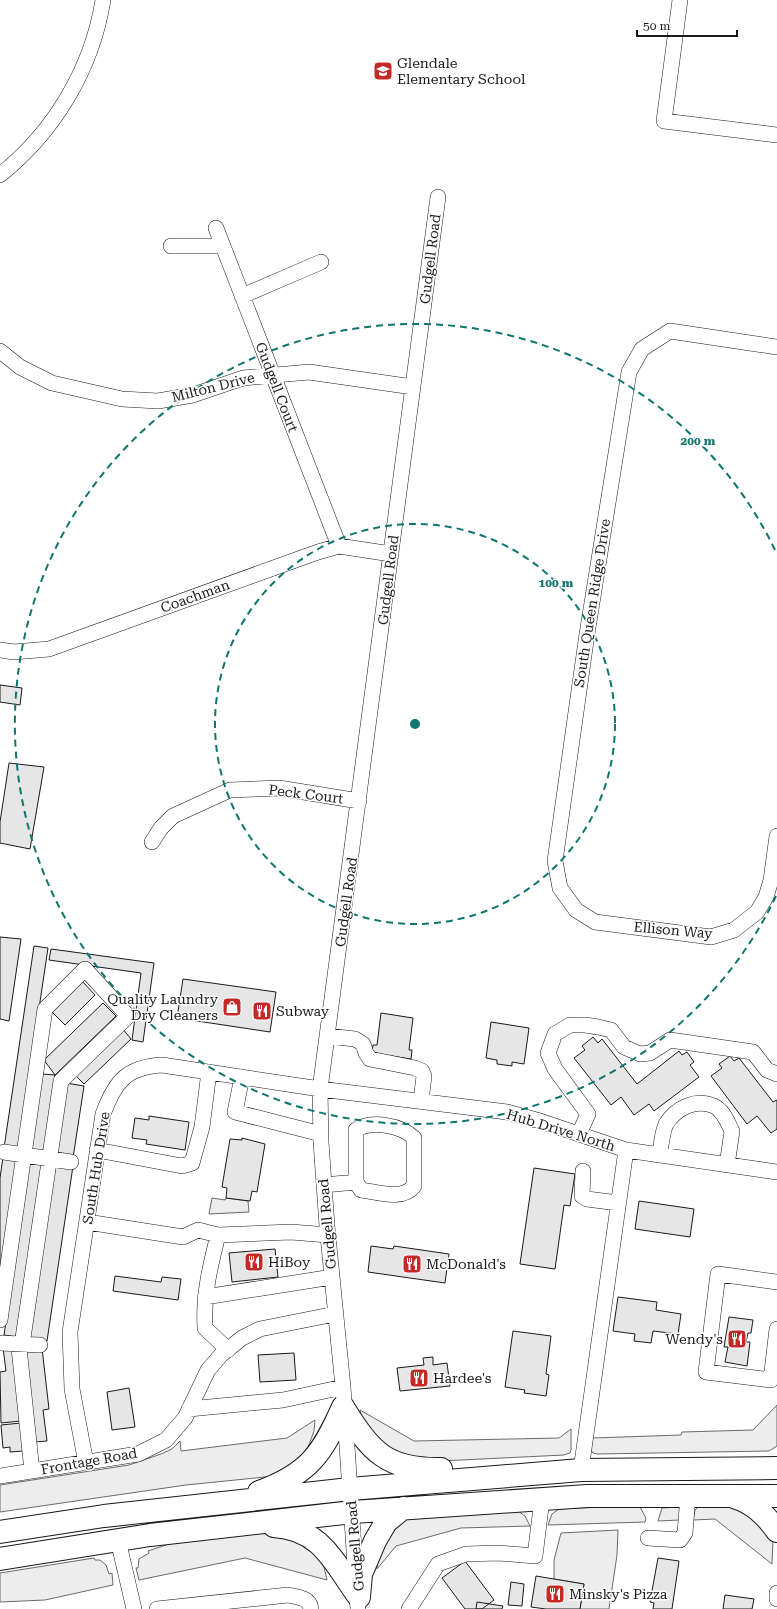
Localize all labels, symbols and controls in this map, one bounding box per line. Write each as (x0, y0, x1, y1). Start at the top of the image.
scale bar (637, 12, 737, 38)
text: 50 m (643, 19, 670, 33)
place label: Glendale Elementary School (397, 55, 526, 87)
school or university icon: Glendale Elementary School (372, 60, 394, 82)
street label: Gudgell Road (417, 213, 443, 305)
street label: Gudgell Court (253, 340, 301, 434)
street label: Milton Drive (170, 369, 256, 405)
text: 200 m (681, 434, 716, 448)
street label: South Queen Ridge Drive (571, 517, 613, 688)
street label: Gudgell Road (375, 534, 401, 626)
street label: Coachman (158, 576, 232, 616)
text: 100 m (539, 576, 574, 590)
centre of rings (408, 717, 422, 731)
street label: Peck Court (268, 781, 344, 807)
street label: Gudgell Road (332, 856, 360, 948)
street label: Ellison Way (633, 919, 714, 941)
place label: Quality Laundry Dry Cleaners (107, 991, 219, 1023)
shop icon: Quality Laundry Dry Cleaners (221, 996, 243, 1018)
restaurant icon: Subway (251, 1000, 273, 1022)
place label: Subway (276, 1003, 330, 1019)
street label: Hub Drive North (505, 1106, 617, 1154)
street label: South Hub Drive (79, 1110, 113, 1225)
street label: Gudgell Road (315, 1178, 339, 1270)
restaurant icon: HiBoy (243, 1251, 265, 1273)
restaurant icon: McDonald's (401, 1253, 423, 1275)
place label: HiBoy (268, 1254, 311, 1270)
place label: McDonald's (426, 1256, 506, 1272)
restaurant icon: Wendy's (726, 1328, 748, 1350)
place label: Wendy's (666, 1331, 723, 1347)
restaurant icon: Hardee's (408, 1367, 430, 1389)
place label: Hardee's (433, 1370, 492, 1386)
street label: Frontage Road (40, 1445, 138, 1477)
street label: Gudgell Road (343, 1500, 367, 1592)
restaurant icon: Minsky's Pizza (544, 1583, 566, 1605)
place label: Minsky's Pizza (569, 1586, 668, 1602)

